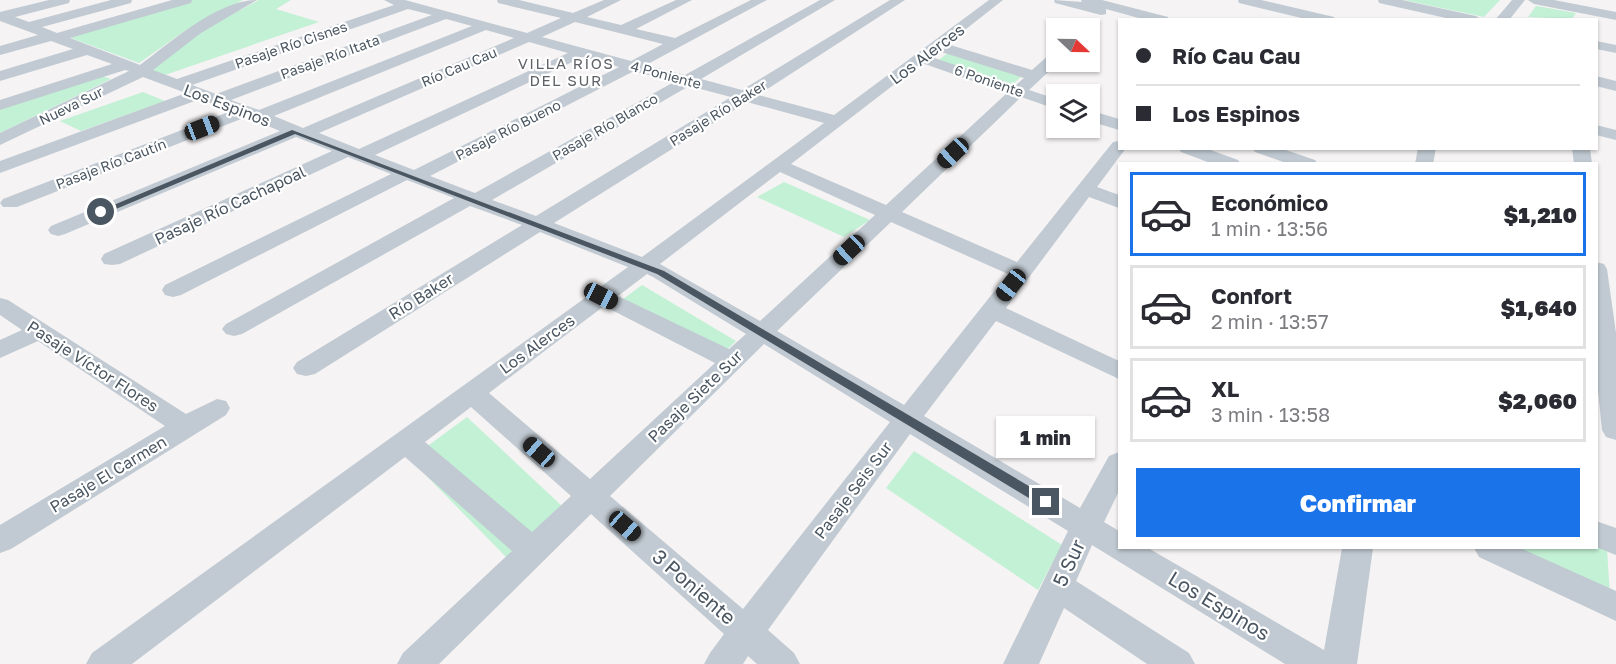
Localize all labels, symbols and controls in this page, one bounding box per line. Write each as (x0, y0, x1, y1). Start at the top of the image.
street label: Pasaje Río Cisnes (232, 17, 349, 72)
north arrow (1046, 18, 1100, 72)
map controls (1046, 18, 1100, 138)
street label: Los Alerces (886, 19, 968, 89)
street label: Pasaje Río Itata (278, 31, 382, 82)
text: Río Cau Cau (1172, 42, 1300, 69)
street label: Río Cau Cau (418, 43, 499, 90)
district label: VILLA RÍOS DEL SUR (518, 54, 614, 89)
street label: 4 Poniente (629, 57, 703, 92)
street label: 6 Poniente (952, 61, 1026, 100)
street label: Pasaje Río Baker (666, 76, 770, 149)
street label: Los Espinos (181, 79, 273, 131)
street label: Nueva Sur (36, 83, 106, 128)
button: layers (1046, 84, 1100, 138)
street label: Pasaje Río Blanco (549, 89, 661, 164)
street label: Pasaje Río Bueno (452, 96, 563, 163)
text: Los Espinos (1172, 100, 1300, 127)
car (182, 113, 222, 143)
car (934, 134, 972, 172)
street label: Pasaje Río Cautín (53, 135, 168, 192)
street label: Pasaje Río Cachapoal (151, 161, 309, 249)
icon: car (1139, 187, 1193, 241)
text: Económico (1211, 189, 1328, 216)
route start (87, 198, 114, 225)
text: $1,210 (1504, 201, 1577, 228)
text: 1 min · 13:56 (1211, 216, 1328, 240)
car (830, 231, 868, 269)
car (993, 265, 1029, 305)
street label: Río Baker (385, 268, 457, 324)
car (581, 280, 621, 312)
icon: car (1139, 280, 1193, 334)
text: Confort (1211, 282, 1292, 309)
text: $1,640 (1501, 294, 1577, 321)
text: 2 min · 13:57 (1211, 309, 1329, 333)
street label: Los Alerces (495, 310, 579, 378)
street label: Pasaje Víctor Flores (24, 316, 162, 416)
street label: Pasaje Siete Sur (643, 346, 747, 446)
icon: car (1139, 373, 1193, 427)
text: XL (1211, 375, 1239, 402)
text: $2,060 (1498, 387, 1577, 414)
text: 3 min · 13:58 (1211, 402, 1330, 426)
callout: 1 min (996, 415, 1096, 457)
text: 1 min (1020, 425, 1071, 449)
street label: Pasaje El Carmen (46, 431, 170, 517)
car (520, 433, 558, 471)
street label: Pasaje Seis Sur (810, 437, 896, 543)
button: Confirmar (1136, 468, 1580, 537)
route end (1032, 488, 1059, 515)
car (606, 507, 644, 545)
street label: 5 Sur (1047, 535, 1089, 590)
street label: 3 Poniente (648, 544, 741, 629)
street label: Los Espinos (1164, 565, 1275, 645)

